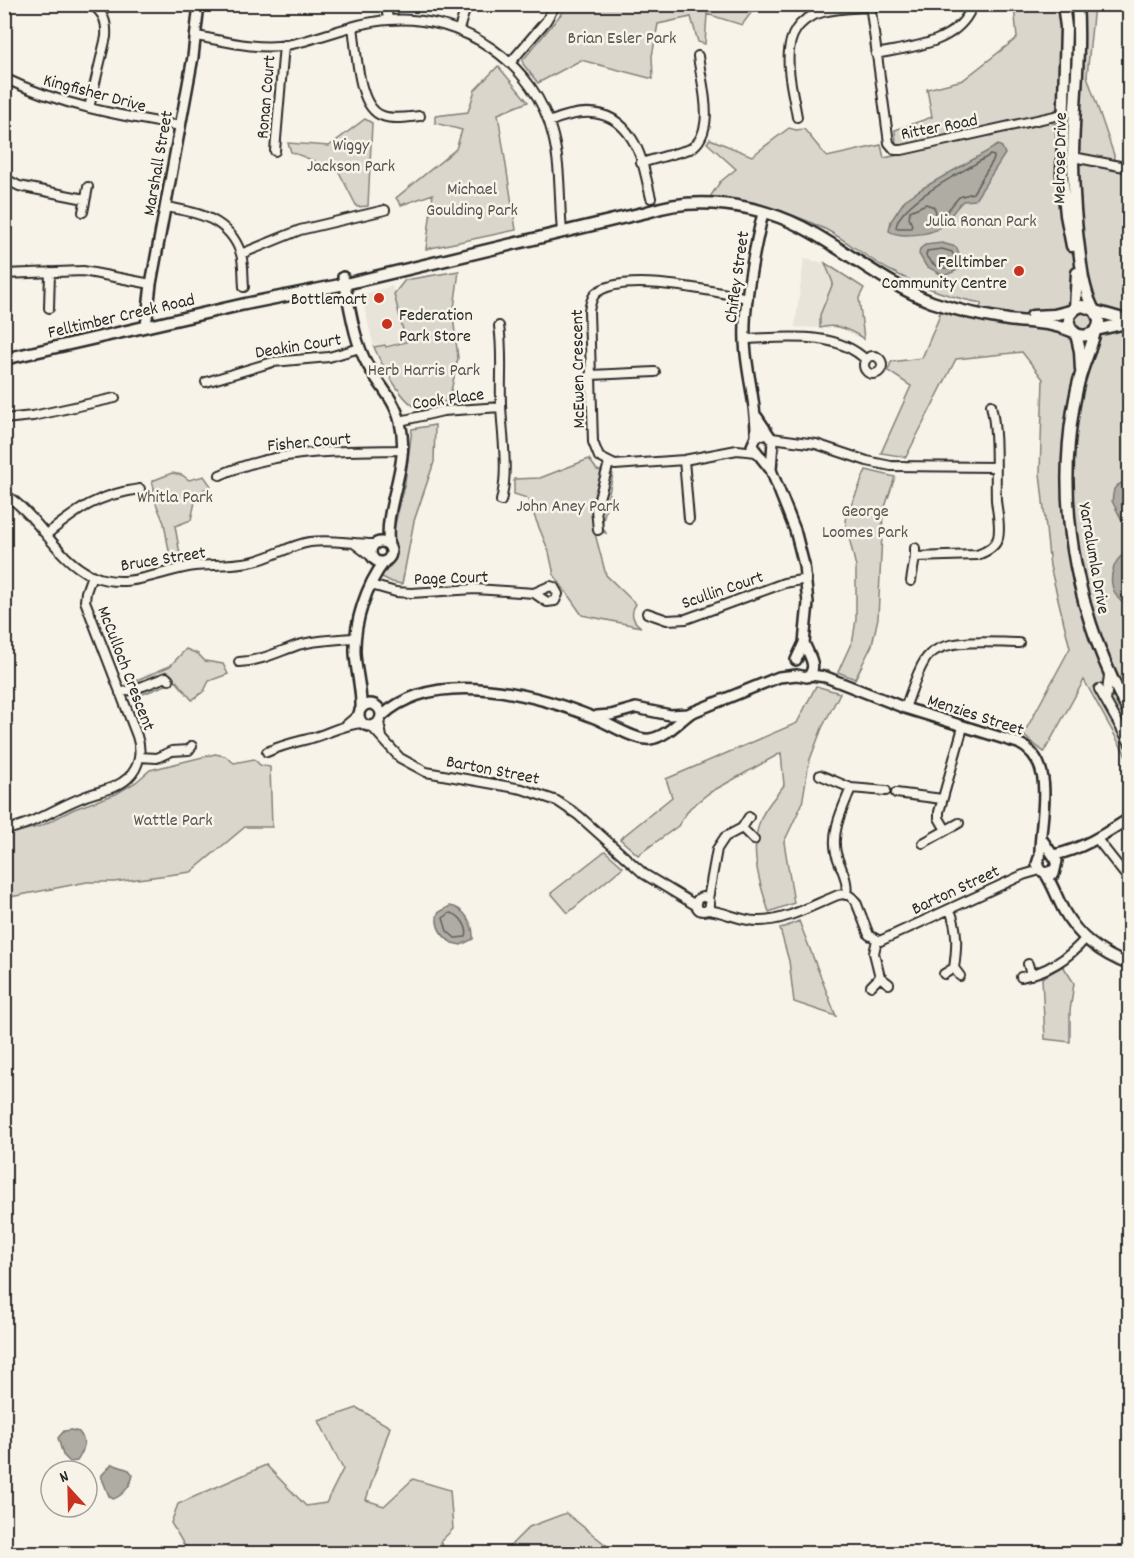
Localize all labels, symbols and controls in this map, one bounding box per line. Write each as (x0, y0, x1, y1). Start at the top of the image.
park label: Brian Esler Park (568, 27, 676, 52)
street label: Ronan Court (251, 54, 284, 140)
street label: Kingfisher Drive (40, 69, 149, 120)
street label: Marshall Street (138, 109, 181, 218)
street label: Ritter Road (899, 109, 980, 148)
street label: Melrose Drive (1048, 112, 1075, 204)
park label: Wiggy Jackson Park (307, 134, 395, 180)
park label: Michael Goulding Park (426, 178, 518, 224)
park label: Julia Ronan Park (925, 210, 1037, 235)
street label: Chifley Street (720, 229, 757, 325)
place label: Felltimber Community Centre (882, 251, 1007, 297)
marker: Felltimber Community Centre (1012, 264, 1026, 278)
street label: Felltimber Creek Road (46, 288, 197, 346)
place label: Bottlemart (291, 288, 367, 313)
marker: Bottlemart (372, 291, 386, 305)
place label: Federation Park Store (399, 304, 473, 350)
street label: McEwen Crescent (566, 309, 593, 429)
marker: Federation Park Store (380, 317, 394, 331)
street label: Deakin Court (254, 328, 344, 367)
park label: Herb Harris Park (368, 359, 480, 384)
street label: Cook Place (411, 383, 486, 418)
street label: Fisher Court (266, 427, 352, 460)
park label: Whitla Park (137, 486, 213, 511)
park label: John Aney Park (516, 495, 620, 520)
park label: George Loomes Park (822, 500, 908, 546)
street label: Yarralumla Drive (1070, 501, 1115, 616)
street label: Bruce Street (119, 541, 208, 580)
street label: Page Court (413, 566, 489, 593)
street label: Scullin Court (678, 566, 768, 617)
street label: McCulloch Crescent (89, 603, 160, 735)
street label: Menzies Street (924, 689, 1027, 744)
street label: Barton Street (444, 750, 542, 793)
park label: Wattle Park (133, 809, 213, 834)
street label: Barton Street (908, 860, 1004, 923)
north arrow (39, 1459, 99, 1519)
text: N (56, 1465, 72, 1490)

